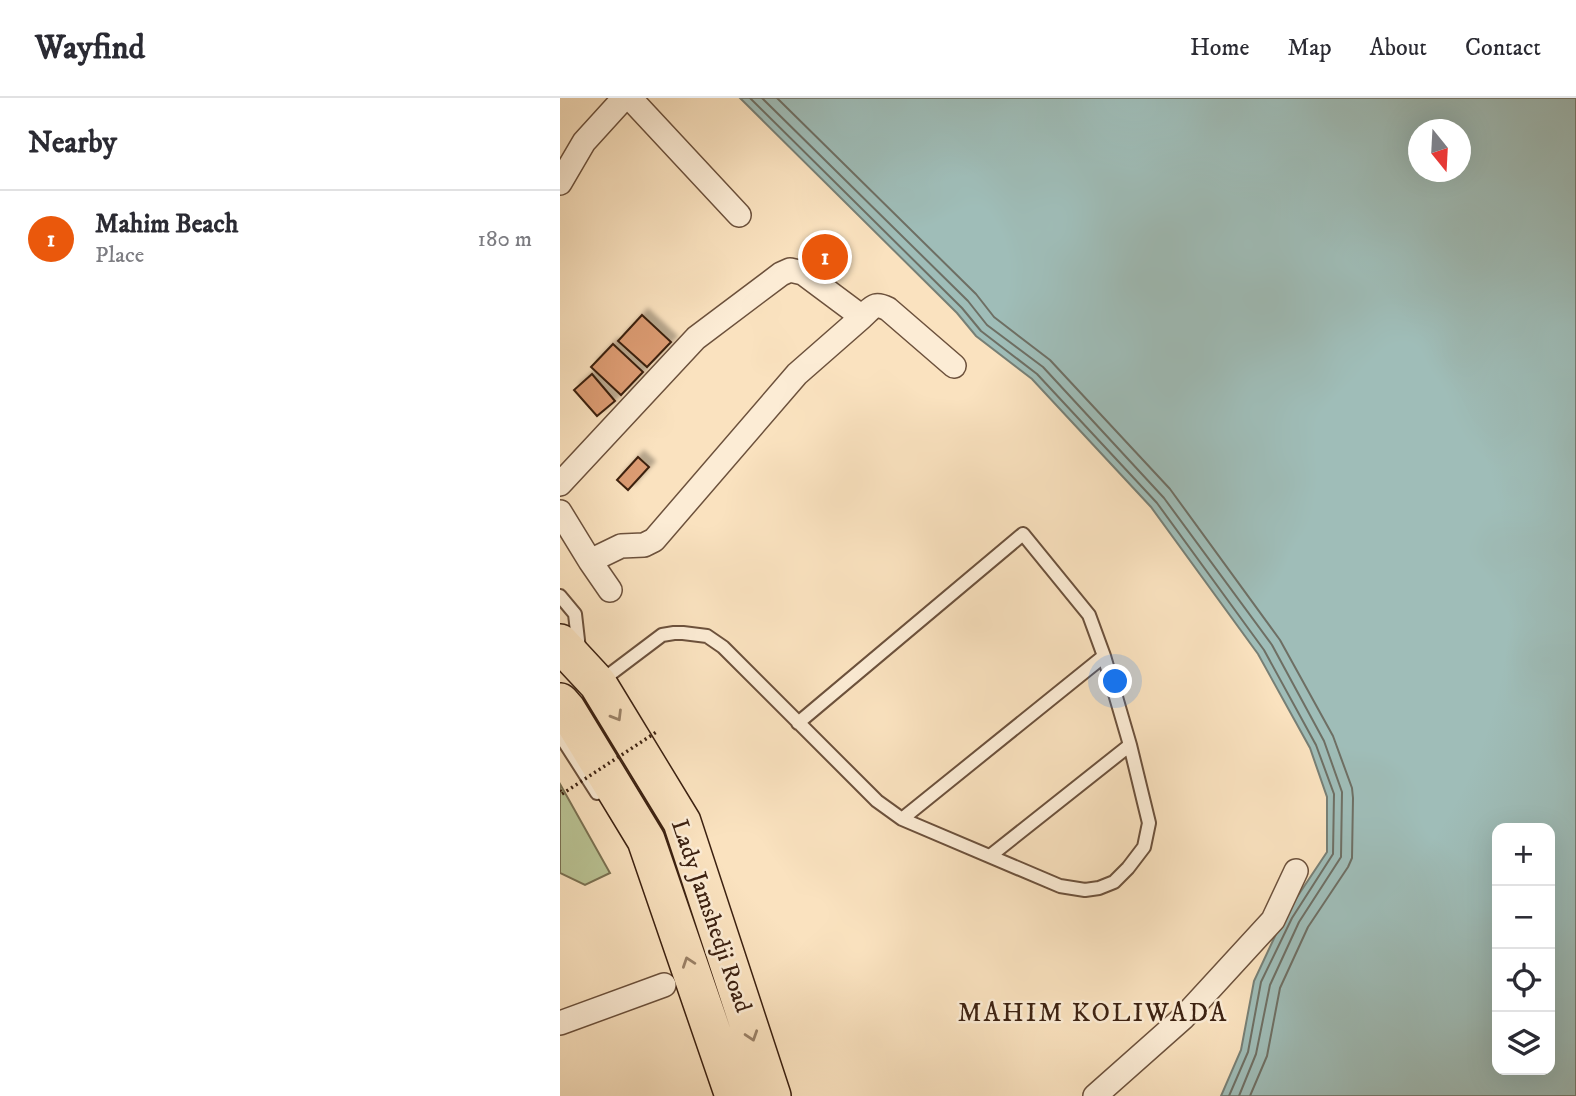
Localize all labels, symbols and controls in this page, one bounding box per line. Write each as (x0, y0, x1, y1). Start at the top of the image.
text: Wayfind (35, 28, 145, 69)
text: Home (1190, 33, 1249, 63)
text: Map (1287, 33, 1332, 63)
text: About (1370, 33, 1427, 63)
text: Contact (1465, 33, 1541, 63)
north arrow (1408, 119, 1471, 182)
text: Nearby (28, 125, 117, 162)
text: Mahim Beach (95, 208, 238, 241)
text: 1 (47, 225, 55, 254)
text: 180 m (477, 225, 532, 254)
pin: 1 (802, 231, 848, 283)
text: Place (95, 241, 144, 270)
your location (1098, 664, 1132, 698)
one-way arrow (609, 708, 622, 721)
street label: Lady Jamshedji Road (664, 815, 758, 1017)
map controls (1492, 823, 1555, 1075)
button: + (1492, 823, 1555, 886)
button: − (1492, 886, 1555, 949)
button: locate (1492, 949, 1555, 1012)
one-way arrow (682, 957, 696, 969)
district label: MAHIM KOLIWADA (958, 997, 1228, 1030)
button: layers (1492, 1012, 1555, 1075)
one-way arrow (744, 1029, 758, 1042)

